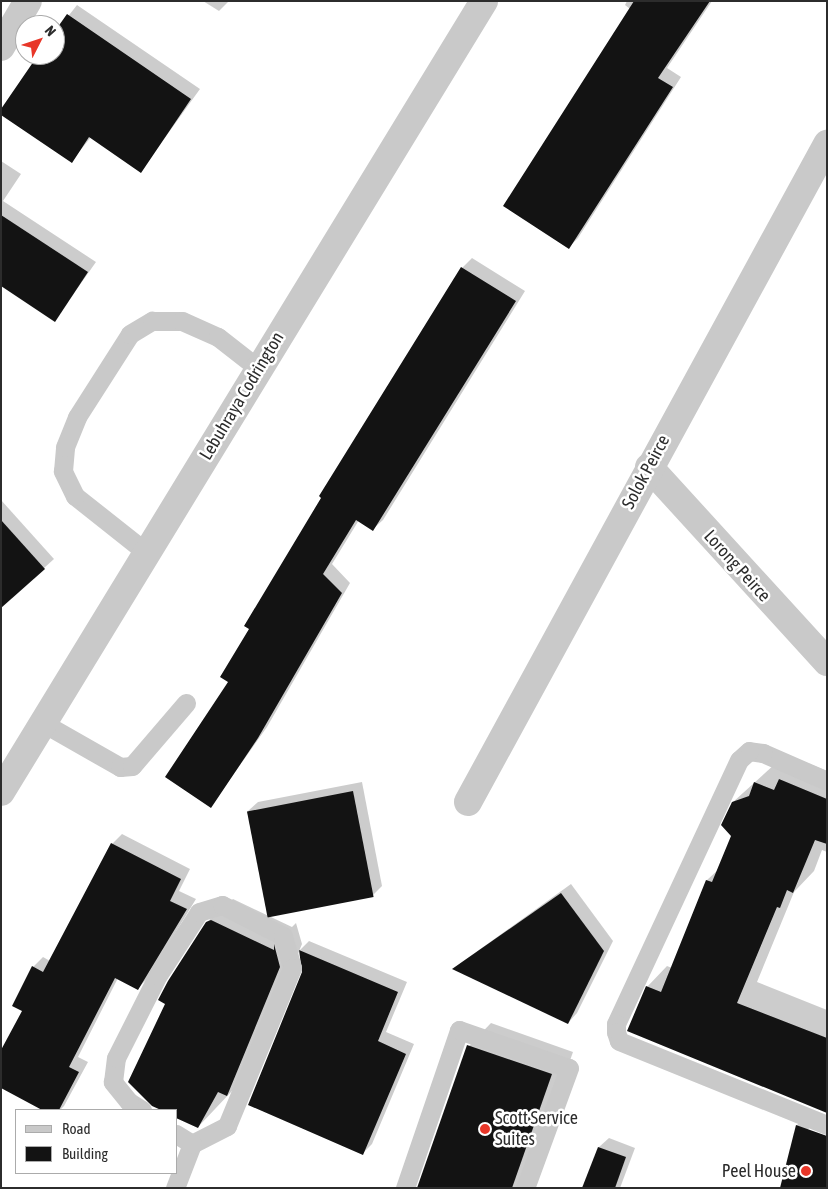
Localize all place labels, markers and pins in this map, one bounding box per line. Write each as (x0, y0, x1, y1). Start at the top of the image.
place label: Scott Service Suites (495, 1108, 578, 1150)
marker: Scott Service Suites (479, 1123, 491, 1135)
place label: Peel House (722, 1160, 796, 1182)
marker: Peel House (800, 1165, 812, 1177)

